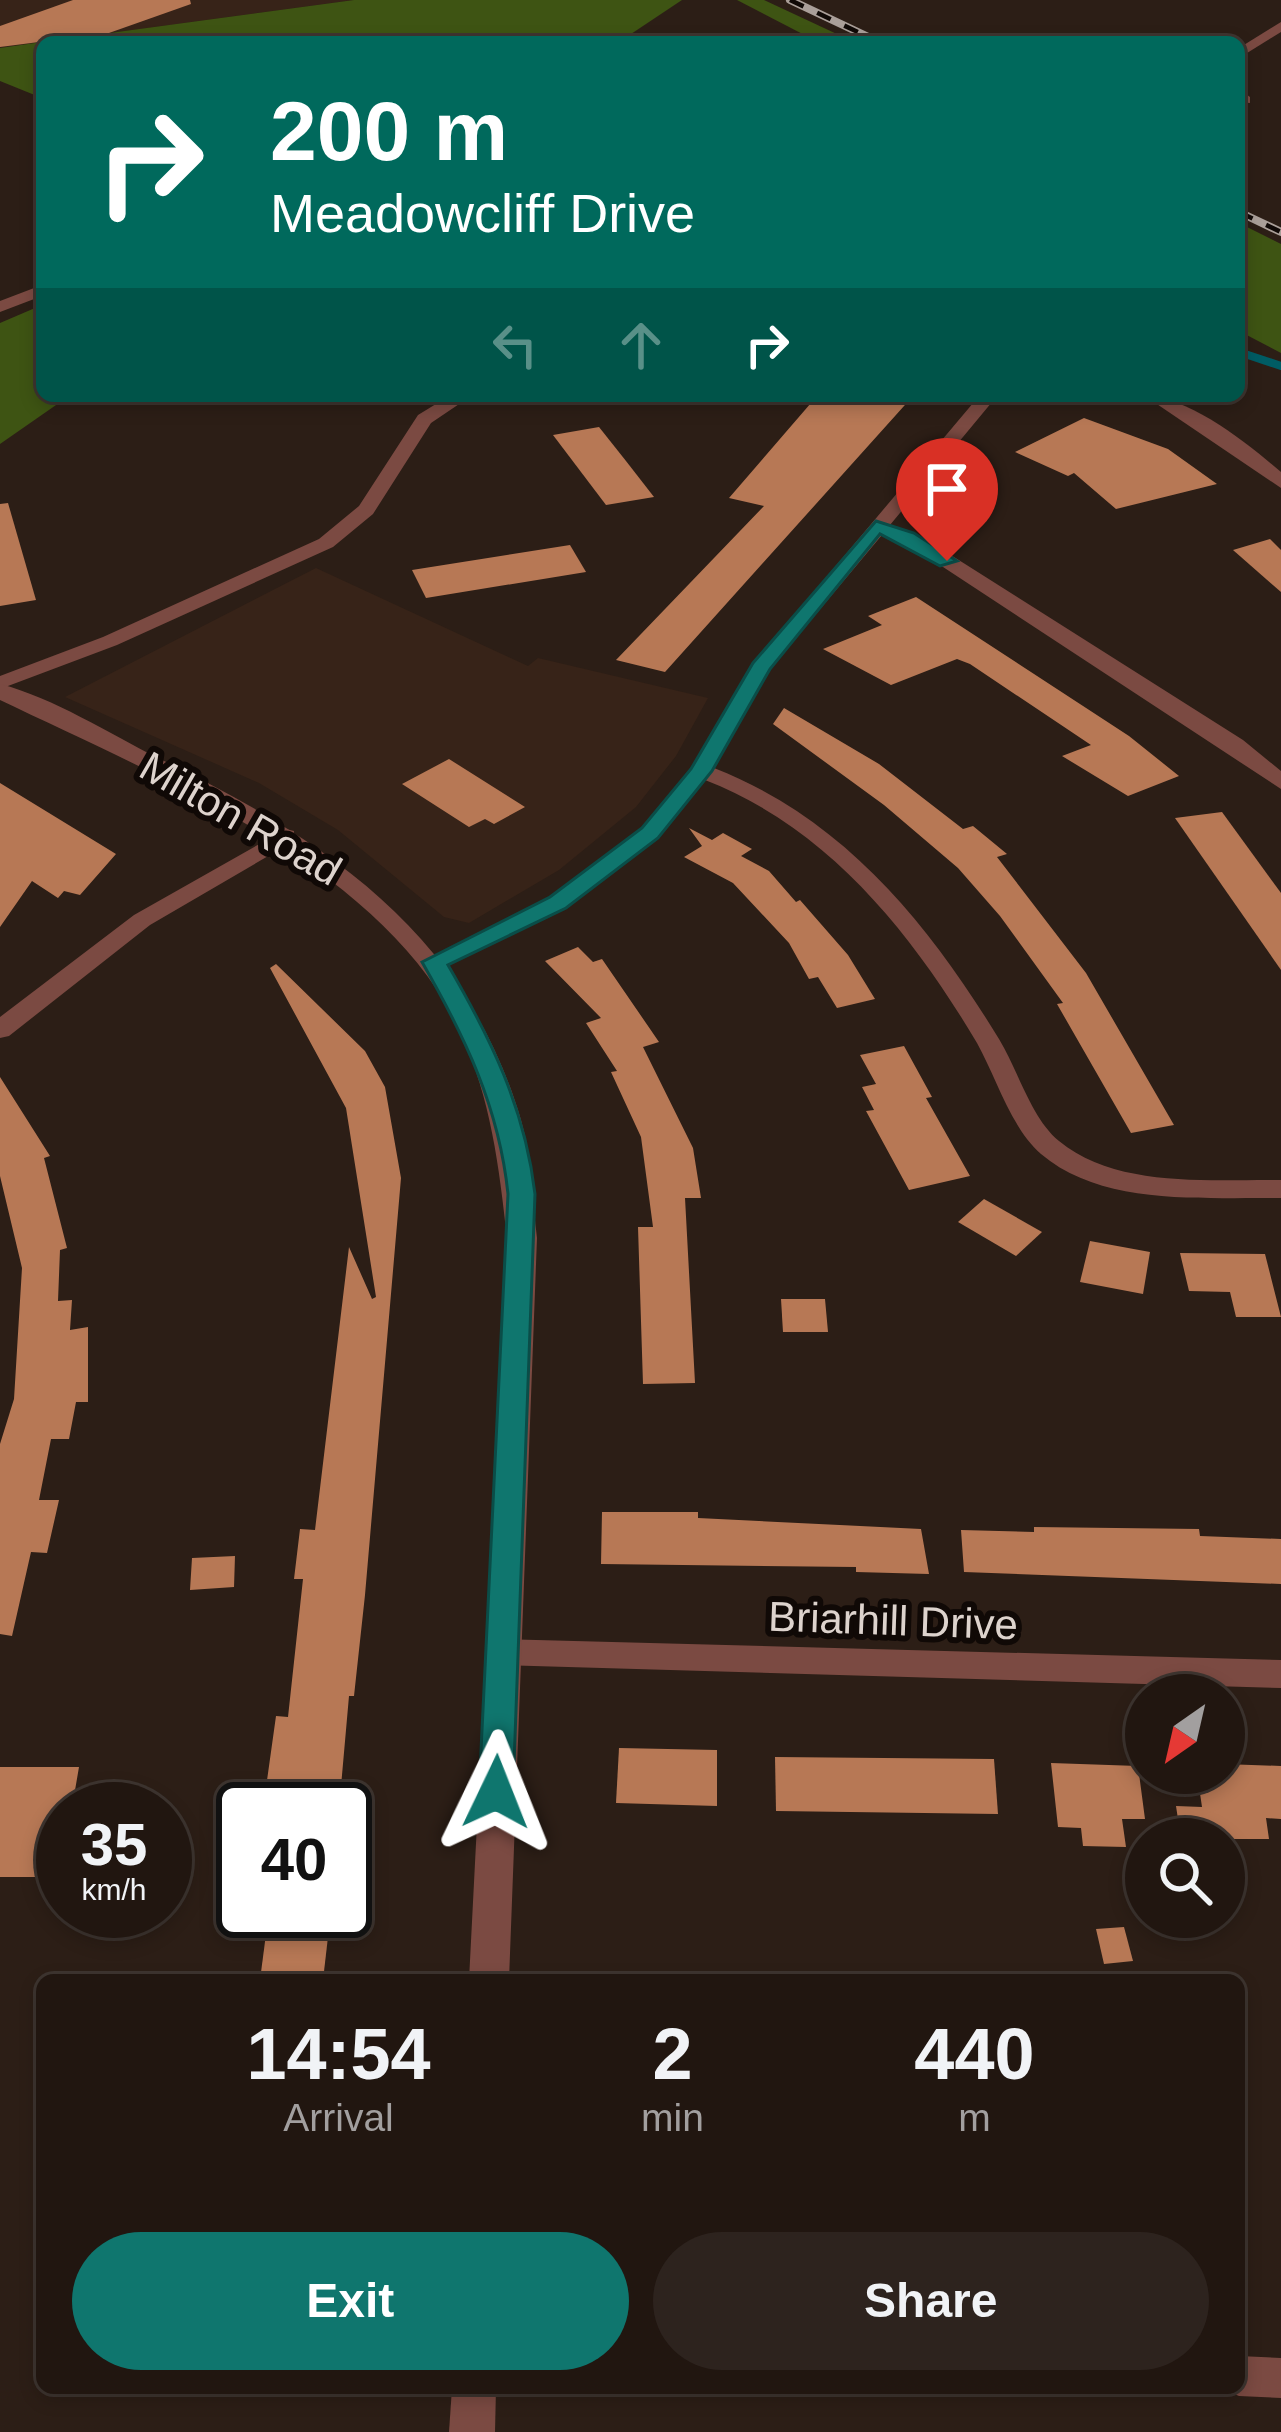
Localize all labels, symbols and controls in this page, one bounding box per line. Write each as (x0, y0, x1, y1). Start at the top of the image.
icon: right (72, 84, 228, 240)
text: 200 m (270, 84, 508, 178)
text: Meadowcliff Drive (270, 183, 695, 243)
icon: left (482, 312, 548, 378)
icon: ahead (608, 312, 674, 378)
icon: right (734, 312, 800, 378)
pin (896, 438, 998, 561)
icon: arrive (914, 456, 980, 522)
street label: Milton Road (132, 742, 350, 895)
street label: Briarhill Drive (767, 1593, 1019, 1648)
north arrow (1125, 1674, 1245, 1794)
map controls (1125, 1674, 1245, 1938)
position arrow (433, 1729, 559, 1855)
speed limit sign: 40 (216, 1782, 372, 1938)
text: 35 (81, 1811, 147, 1878)
button: search (1125, 1818, 1245, 1938)
text: km/h (81, 1873, 147, 1906)
text: 14:54 (246, 2014, 431, 2094)
text: 2 (652, 2014, 693, 2094)
text: 440 (914, 2014, 1035, 2094)
text: Arrival (283, 2096, 394, 2139)
text: min (641, 2096, 704, 2139)
text: m (958, 2096, 991, 2139)
button: Exit (72, 2232, 629, 2370)
button: Share (653, 2232, 1209, 2370)

